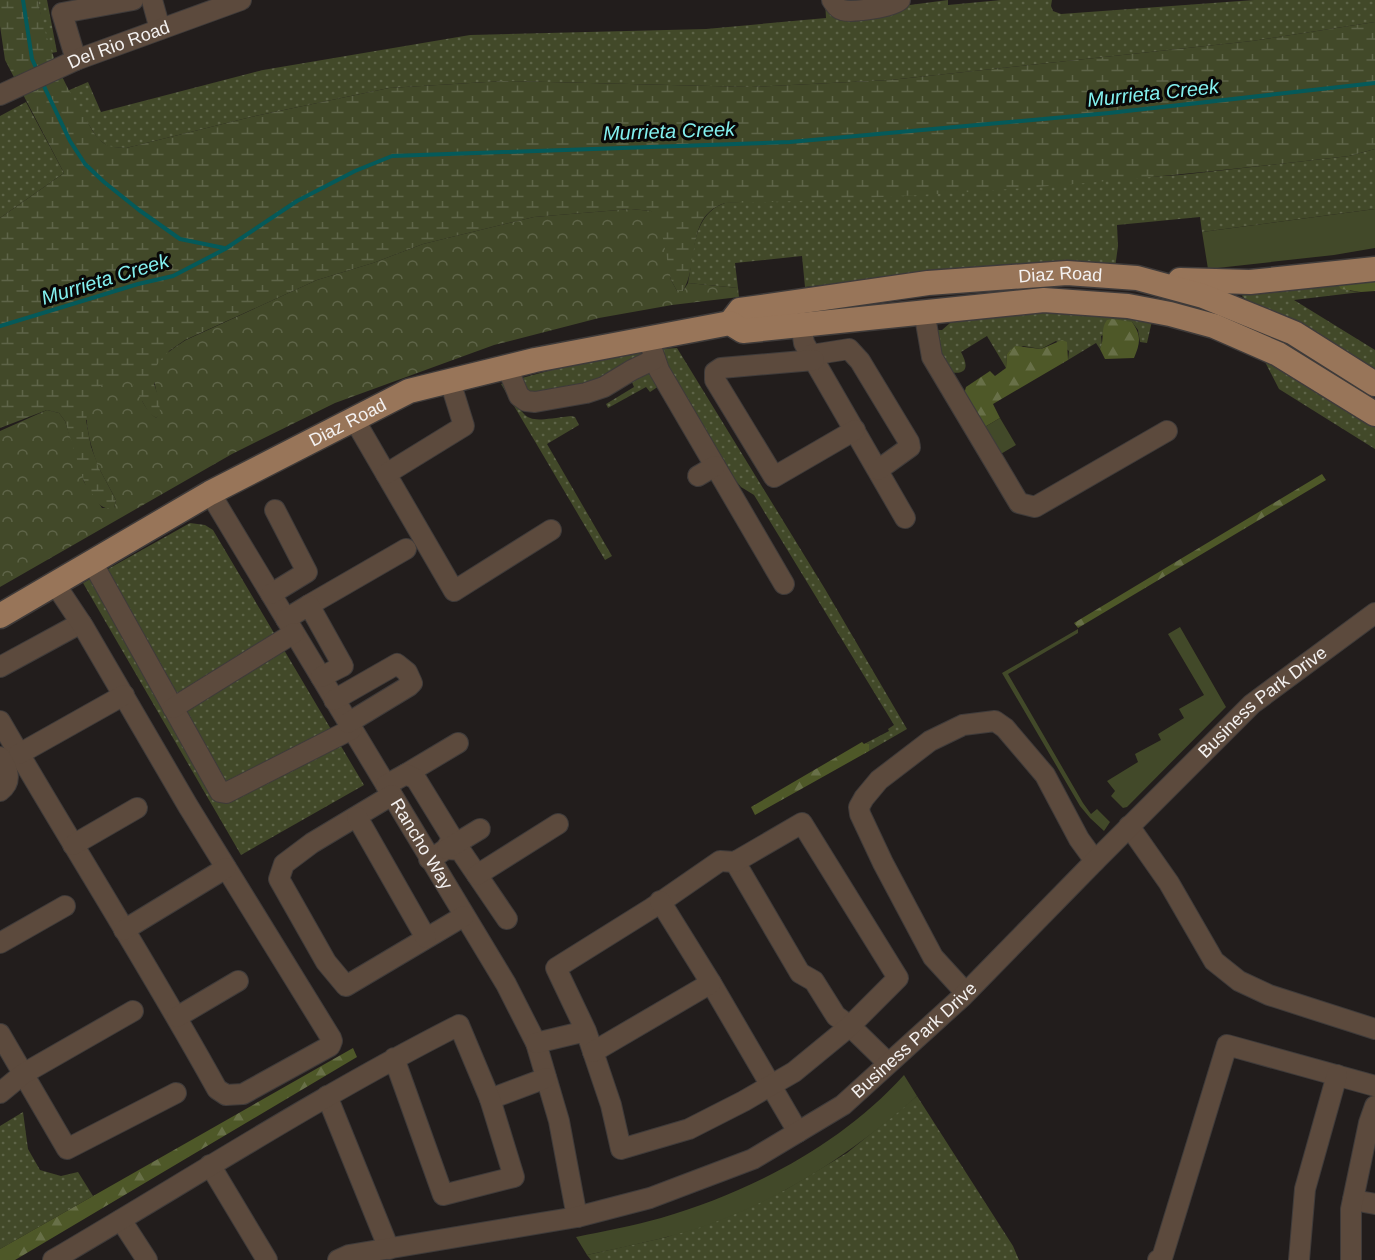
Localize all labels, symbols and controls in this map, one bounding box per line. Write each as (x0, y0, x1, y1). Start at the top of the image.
street label: Del Rio Road (64, 17, 172, 73)
water label: Murrieta Creek (1086, 75, 1221, 111)
water label: Murrieta Creek (603, 118, 736, 144)
water label: Murrieta Creek (39, 249, 172, 309)
street label: Diaz Road (1018, 263, 1103, 286)
street label: Diaz Road (306, 394, 390, 451)
street label: Business Park Drive (1194, 642, 1331, 762)
street label: Rancho Way (387, 795, 457, 893)
street label: Business Park Drive (848, 978, 981, 1102)

